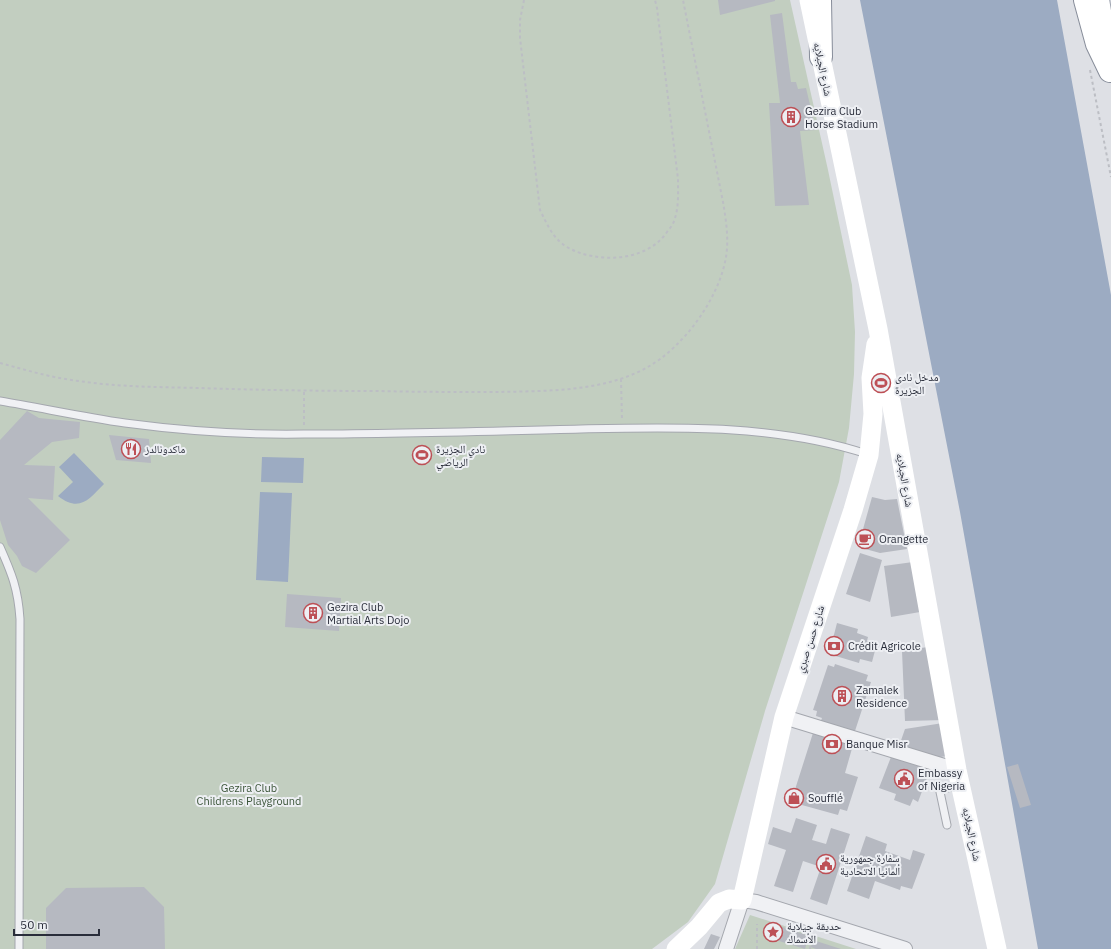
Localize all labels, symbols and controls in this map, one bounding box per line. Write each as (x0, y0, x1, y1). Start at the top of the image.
street label: شارع الجبلايه (810, 41, 836, 97)
place label: Gezira Club Horse Stadium (805, 104, 878, 131)
building icon: Gezira Club Horse Stadium (780, 106, 802, 128)
place label: مدخل نادى الجزيرة (895, 370, 938, 397)
sports icon: مدخل نادى الجزيرة (870, 372, 892, 394)
restaurant icon: ماكدونالدز (120, 438, 142, 460)
place label: ماكدونالدز (144, 442, 185, 456)
place label: نادي الجزيرة الرياضي (436, 442, 485, 471)
sports icon: نادي الجزيرة الرياضي (411, 444, 433, 466)
street label: شارع الجبلايه (893, 452, 917, 508)
cafe icon: Orangette (854, 528, 876, 550)
place label: Orangette (879, 532, 928, 546)
place label: Gezira Club Martial Arts Dojo (327, 600, 409, 627)
building icon: Gezira Club Martial Arts Dojo (302, 602, 324, 624)
street label: شارع حسن صبري (793, 604, 829, 675)
bank icon: Crédit Agricole (823, 635, 845, 657)
place label: Crédit Agricole (848, 639, 921, 653)
place label: Zamalek Residence (856, 683, 907, 710)
building icon: Zamalek Residence (831, 685, 853, 707)
bank icon: Banque Misr (821, 733, 843, 755)
place label: Banque Misr (846, 737, 908, 751)
place label: Embassy of Nigeria (918, 766, 965, 793)
public building icon: Embassy of Nigeria (893, 768, 915, 790)
park label: Gezira Club Childrens Playground (197, 781, 301, 808)
shop icon: Soufflé (783, 787, 805, 809)
place label: Soufflé (808, 791, 843, 805)
street label: شارع الجبلايه (959, 806, 985, 862)
place label: سفارة جمهورية ألمانيا الاتحادية (840, 851, 900, 878)
public building icon: سفارة جمهورية ألمانيا الاتحادية (815, 853, 837, 875)
scale bar (14, 911, 99, 937)
text: 50 m (20, 917, 48, 932)
place label: حديقة جيلاية الأسماك (787, 919, 841, 946)
place icon: حديقة جيلاية الأسماك (762, 921, 784, 943)

